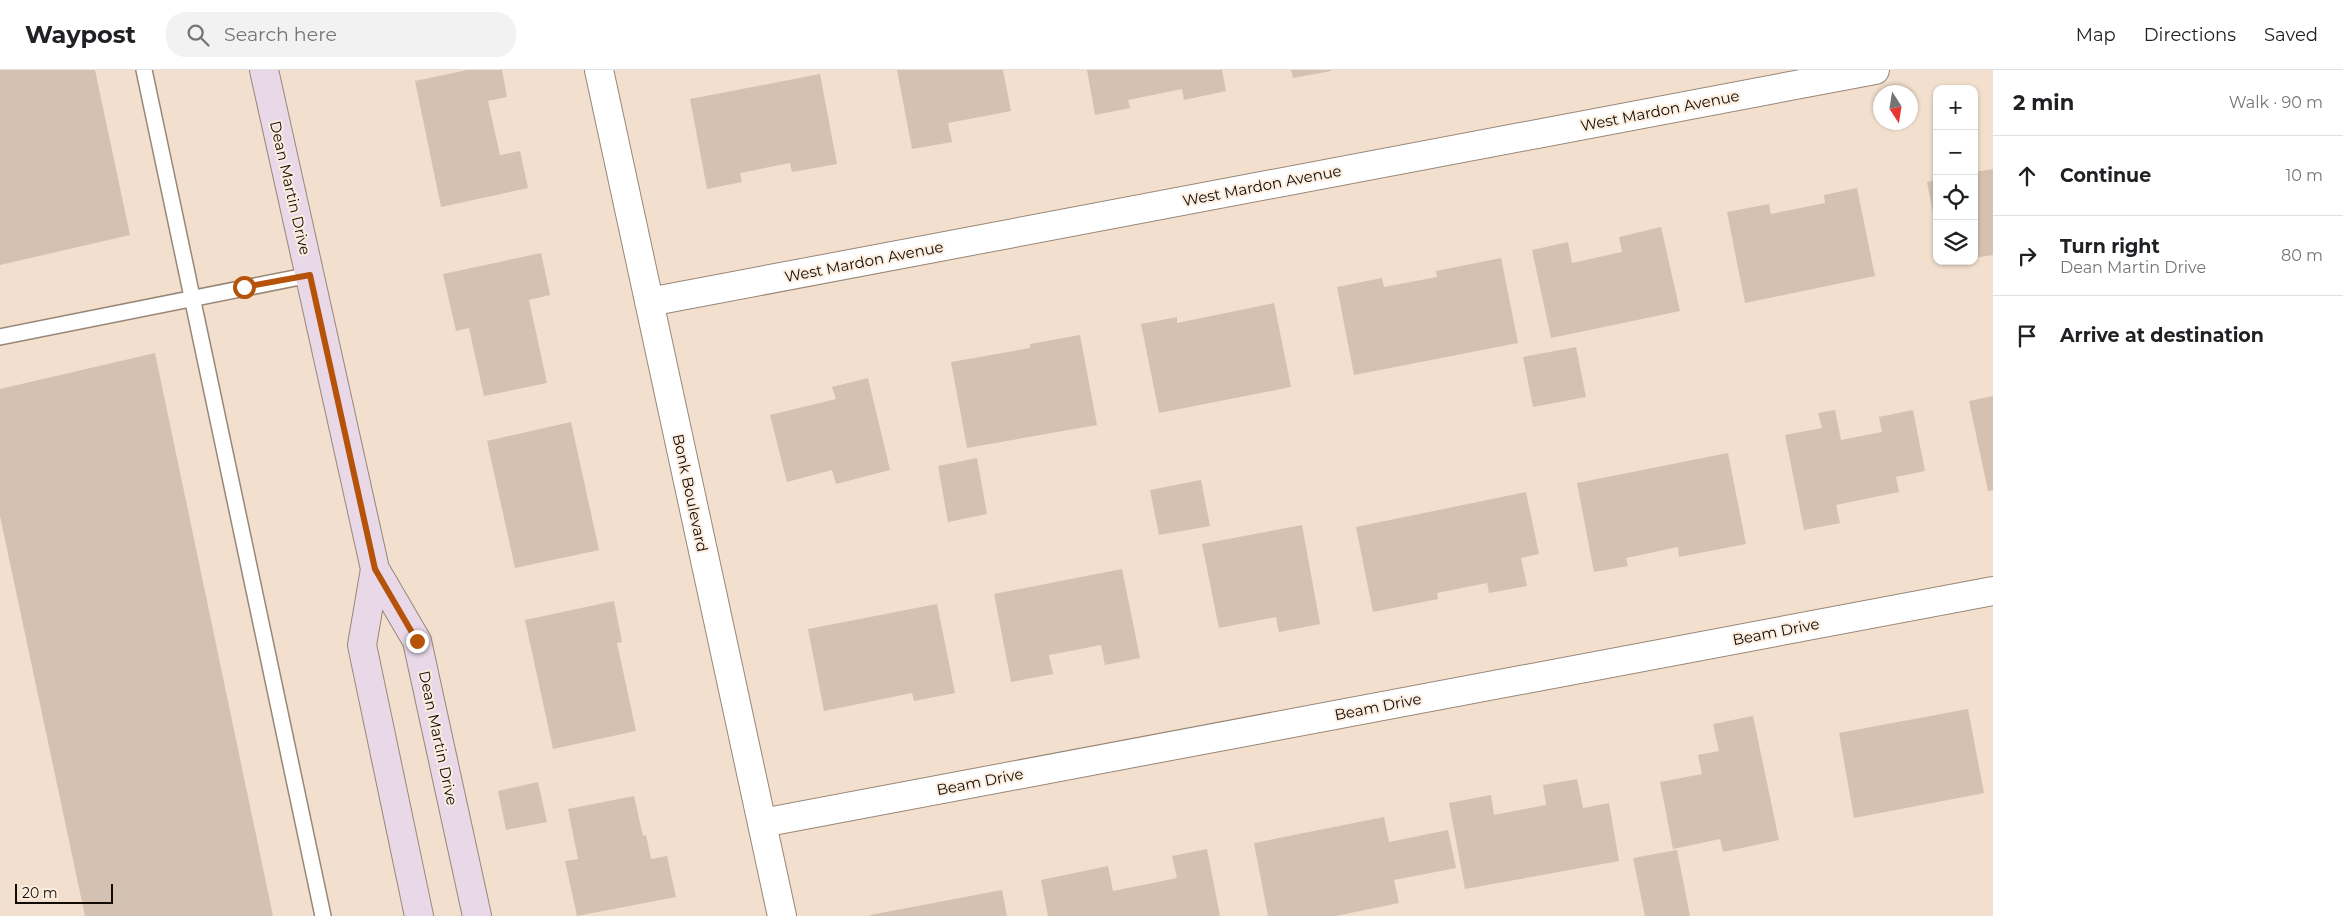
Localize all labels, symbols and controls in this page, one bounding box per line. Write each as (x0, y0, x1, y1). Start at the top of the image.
search box (166, 12, 516, 57)
text: Waypost (25, 20, 136, 49)
icon: search (184, 21, 212, 49)
text: Search here (224, 23, 337, 46)
text: Map (2076, 24, 2116, 46)
text: Directions (2144, 24, 2236, 46)
text: Saved (2264, 24, 2318, 46)
north arrow (1873, 85, 1918, 130)
map controls (1933, 85, 1978, 265)
button: + (1933, 85, 1978, 130)
street label: West Mardon Avenue (1579, 86, 1741, 135)
text: 2 min (2013, 90, 2074, 115)
text: Walk · 90 m (2229, 93, 2323, 112)
street label: Dean Martin Drive (266, 119, 315, 257)
button: − (1933, 130, 1978, 175)
street label: West Mardon Avenue (1181, 161, 1343, 210)
icon: ahead (2013, 162, 2041, 190)
text: Continue (2060, 164, 2151, 187)
text: 10 m (2285, 166, 2323, 185)
button: locate (1933, 175, 1978, 220)
button: layers (1933, 220, 1978, 265)
text: Turn right (2060, 235, 2160, 258)
street label: West Mardon Avenue (783, 237, 945, 286)
icon: right (2013, 242, 2041, 270)
text: 80 m (2281, 246, 2323, 265)
text: Dean Martin Drive (2060, 258, 2206, 277)
route start (233, 276, 256, 299)
icon: arrive (2013, 322, 2041, 350)
text: Arrive at destination (2060, 324, 2264, 347)
street label: Bonk Boulevard (669, 432, 712, 554)
street label: Beam Drive (1731, 614, 1821, 649)
route end (406, 630, 429, 653)
street label: Dean Martin Drive (415, 669, 462, 807)
street label: Beam Drive (1333, 689, 1423, 724)
street label: Beam Drive (935, 764, 1025, 799)
scale bar (15, 881, 112, 904)
text: 20 m (22, 884, 58, 902)

